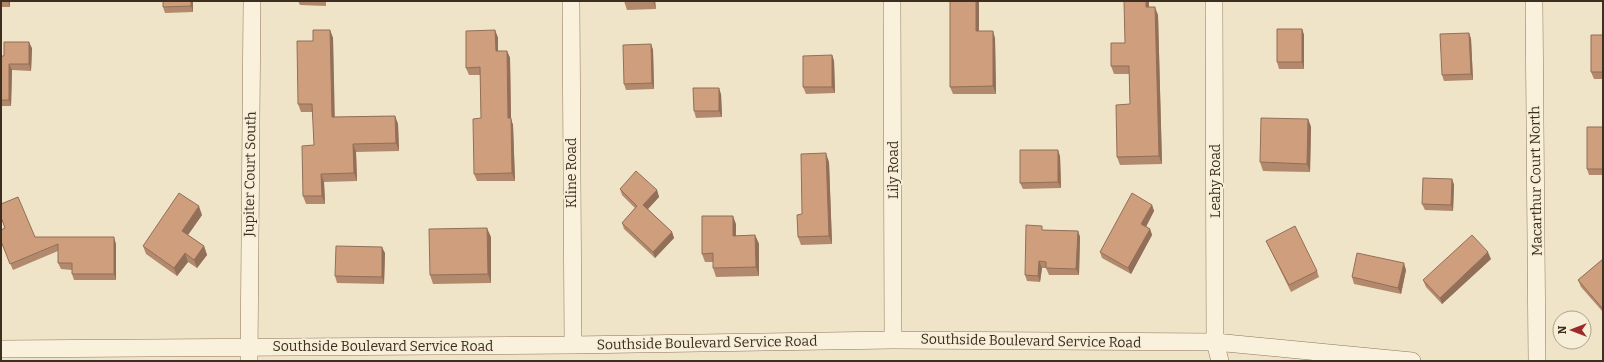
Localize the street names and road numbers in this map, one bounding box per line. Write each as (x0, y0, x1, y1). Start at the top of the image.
street label: Macarthur Court North (1526, 106, 1546, 256)
street label: Jupiter Court South (240, 111, 260, 238)
street label: Kline Road (563, 138, 580, 208)
street label: Lily Road (885, 141, 902, 199)
street label: Leahy Road (1207, 144, 1224, 218)
street label: Southside Boulevard Service Road (920, 331, 1142, 351)
street label: Southside Boulevard Service Road (596, 333, 818, 353)
street label: Southside Boulevard Service Road (273, 338, 493, 355)

